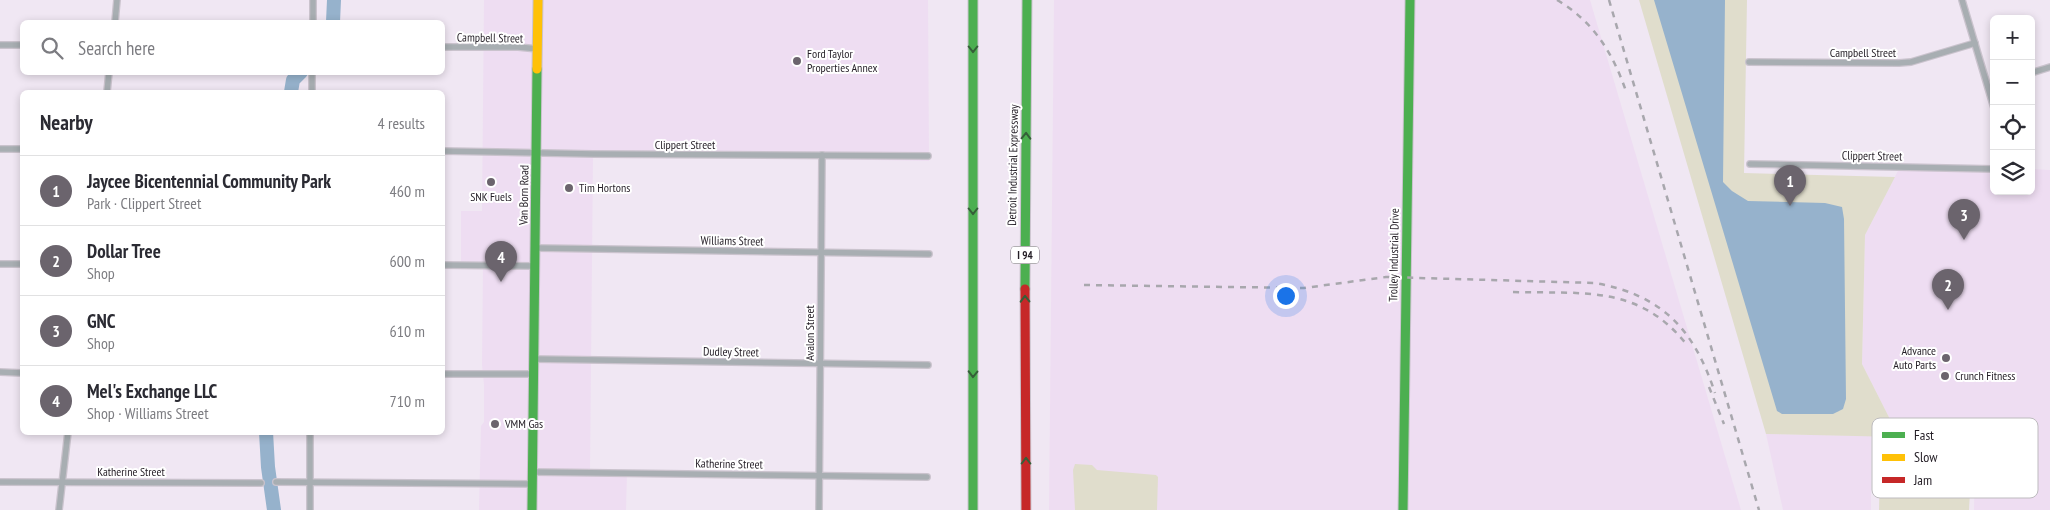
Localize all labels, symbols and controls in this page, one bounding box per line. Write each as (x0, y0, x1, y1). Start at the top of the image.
map controls (1990, 15, 2035, 195)
button: + (1990, 15, 2035, 60)
search box (20, 20, 445, 75)
street label: Campbell Street (457, 29, 524, 46)
icon: search (38, 34, 66, 62)
text: Search here (78, 36, 155, 60)
one-way arrow (968, 45, 978, 53)
street label: Campbell Street (1830, 45, 1897, 60)
place label: Ford Taylor Properties Annex (807, 46, 877, 75)
marker: Ford Taylor Properties Annex (791, 55, 803, 67)
button: − (1990, 60, 2035, 105)
street label: Detroit Industrial Expressway (1004, 104, 1021, 226)
button: locate (1990, 105, 2035, 150)
text: Nearby (40, 109, 93, 136)
text: 4 results (378, 113, 425, 133)
one-way arrow (1021, 132, 1031, 140)
street label: Clippert Street (655, 137, 716, 152)
street label: Clippert Street (1842, 147, 1903, 164)
button: layers (1990, 150, 2035, 195)
street label: Van Born Road (515, 165, 532, 226)
pin: 1 (1774, 165, 1806, 206)
text: Jaycee Bicentennial Community Park (87, 169, 331, 193)
marker: SNK Fuels (485, 176, 497, 188)
place label: Tim Hortons (579, 180, 630, 195)
text: 1 (52, 181, 60, 201)
text: 460 m (390, 181, 425, 201)
marker: Tim Hortons (563, 182, 575, 194)
place label: SNK Fuels (470, 189, 512, 204)
text: Park · Clippert Street (87, 193, 201, 213)
pin: 3 (1948, 199, 1980, 240)
one-way arrow (968, 208, 978, 215)
street label: Trolley Industrial Drive (1385, 208, 1402, 302)
street label: Williams Street (700, 232, 764, 249)
text: Dollar Tree (87, 239, 161, 263)
pin: 4 (485, 241, 517, 282)
road number: I 94 (1011, 246, 1039, 264)
text: 2 (52, 251, 60, 271)
text: 600 m (390, 251, 425, 271)
text: Shop (87, 263, 115, 283)
pin: 2 (1932, 269, 1964, 310)
your location (1273, 283, 1299, 309)
one-way arrow (1020, 295, 1030, 302)
street label: Avalon Street (802, 305, 817, 361)
text: GNC (87, 309, 115, 333)
text: 3 (52, 321, 60, 341)
text: 610 m (390, 321, 425, 341)
text: Shop (87, 333, 115, 353)
place label: Advance Auto Parts (1893, 343, 1936, 372)
street label: Dudley Street (703, 344, 760, 359)
marker: Advance Auto Parts (1940, 352, 1952, 364)
place label: Crunch Fitness (1955, 368, 2015, 383)
one-way arrow (968, 370, 978, 378)
marker: Crunch Fitness (1939, 370, 1951, 382)
text: Mel's Exchange LLC (87, 379, 217, 403)
text: 4 (52, 391, 60, 411)
text: 710 m (390, 391, 425, 411)
text: Shop · Williams Street (87, 403, 209, 423)
place label: VMM Gas (504, 416, 543, 431)
marker: VMM Gas (489, 418, 501, 430)
legend (1872, 418, 2038, 498)
text: Fast (1914, 426, 1934, 444)
text: Slow (1914, 448, 1938, 466)
street label: Katherine Street (695, 455, 764, 472)
one-way arrow (1021, 457, 1031, 465)
street label: Katherine Street (97, 464, 165, 479)
text: Jam (1913, 471, 1932, 489)

